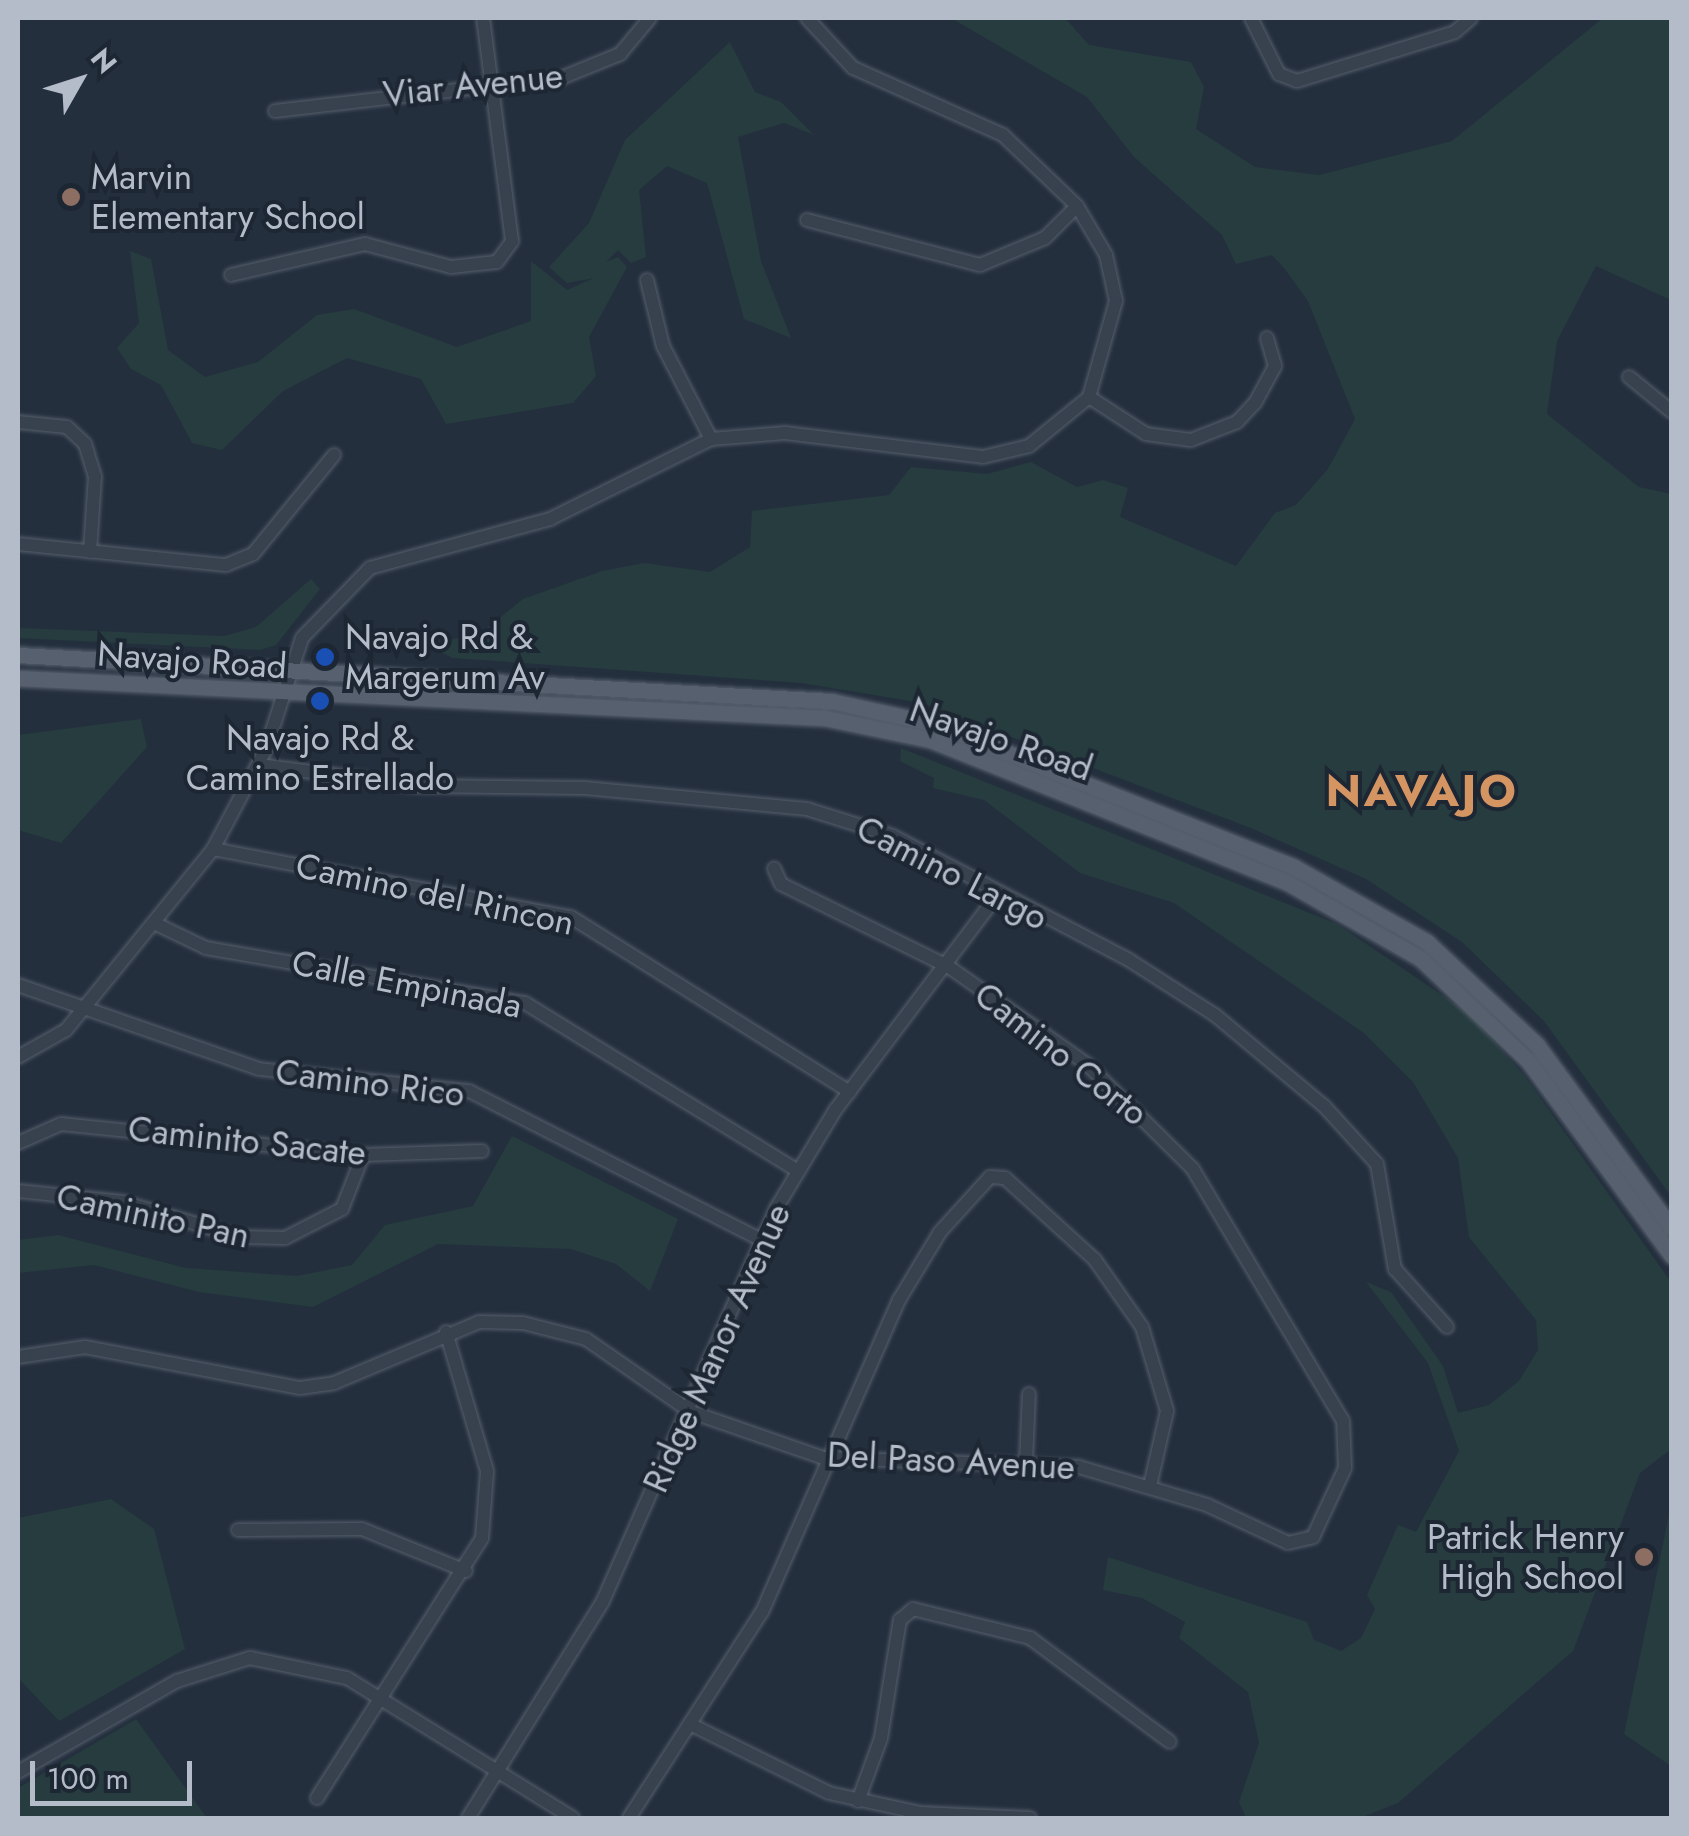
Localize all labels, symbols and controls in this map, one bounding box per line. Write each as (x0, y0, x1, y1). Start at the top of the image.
north arrow (30, 30, 130, 130)
text: N (81, 39, 127, 82)
street label: Viar Avenue (381, 55, 565, 115)
place label: Marvin Elementary School (91, 156, 365, 238)
marker: Marvin Elementary School (60, 186, 82, 208)
place label: Navajo Rd & Margerum Av (345, 616, 545, 698)
street label: Navajo Road (96, 632, 288, 688)
marker: Navajo Rd & Margerum Av (314, 646, 336, 668)
street label: Navajo Road (904, 688, 1098, 790)
marker: Navajo Rd & Camino Estrellado (309, 690, 331, 712)
place label: Navajo Rd & Camino Estrellado (186, 717, 454, 799)
district label: NAVAJO (1326, 764, 1518, 818)
street label: Camino Largo (850, 807, 1054, 939)
street label: Camino del Rincon (292, 844, 578, 944)
street label: Calle Empinada (289, 941, 525, 1027)
street label: Camino Corto (966, 973, 1156, 1135)
street label: Camino Rico (273, 1051, 467, 1115)
street label: Caminito Sacate (126, 1108, 368, 1174)
street label: Caminito Pan (53, 1175, 253, 1257)
street label: Ridge Manor Avenue (635, 1197, 799, 1499)
street label: Del Paso Avenue (826, 1434, 1076, 1488)
place label: Patrick Henry High School (1427, 1516, 1624, 1598)
marker: Patrick Henry High School (1633, 1546, 1655, 1568)
scale bar (35, 1741, 198, 1803)
text: 100 m (47, 1757, 129, 1800)

